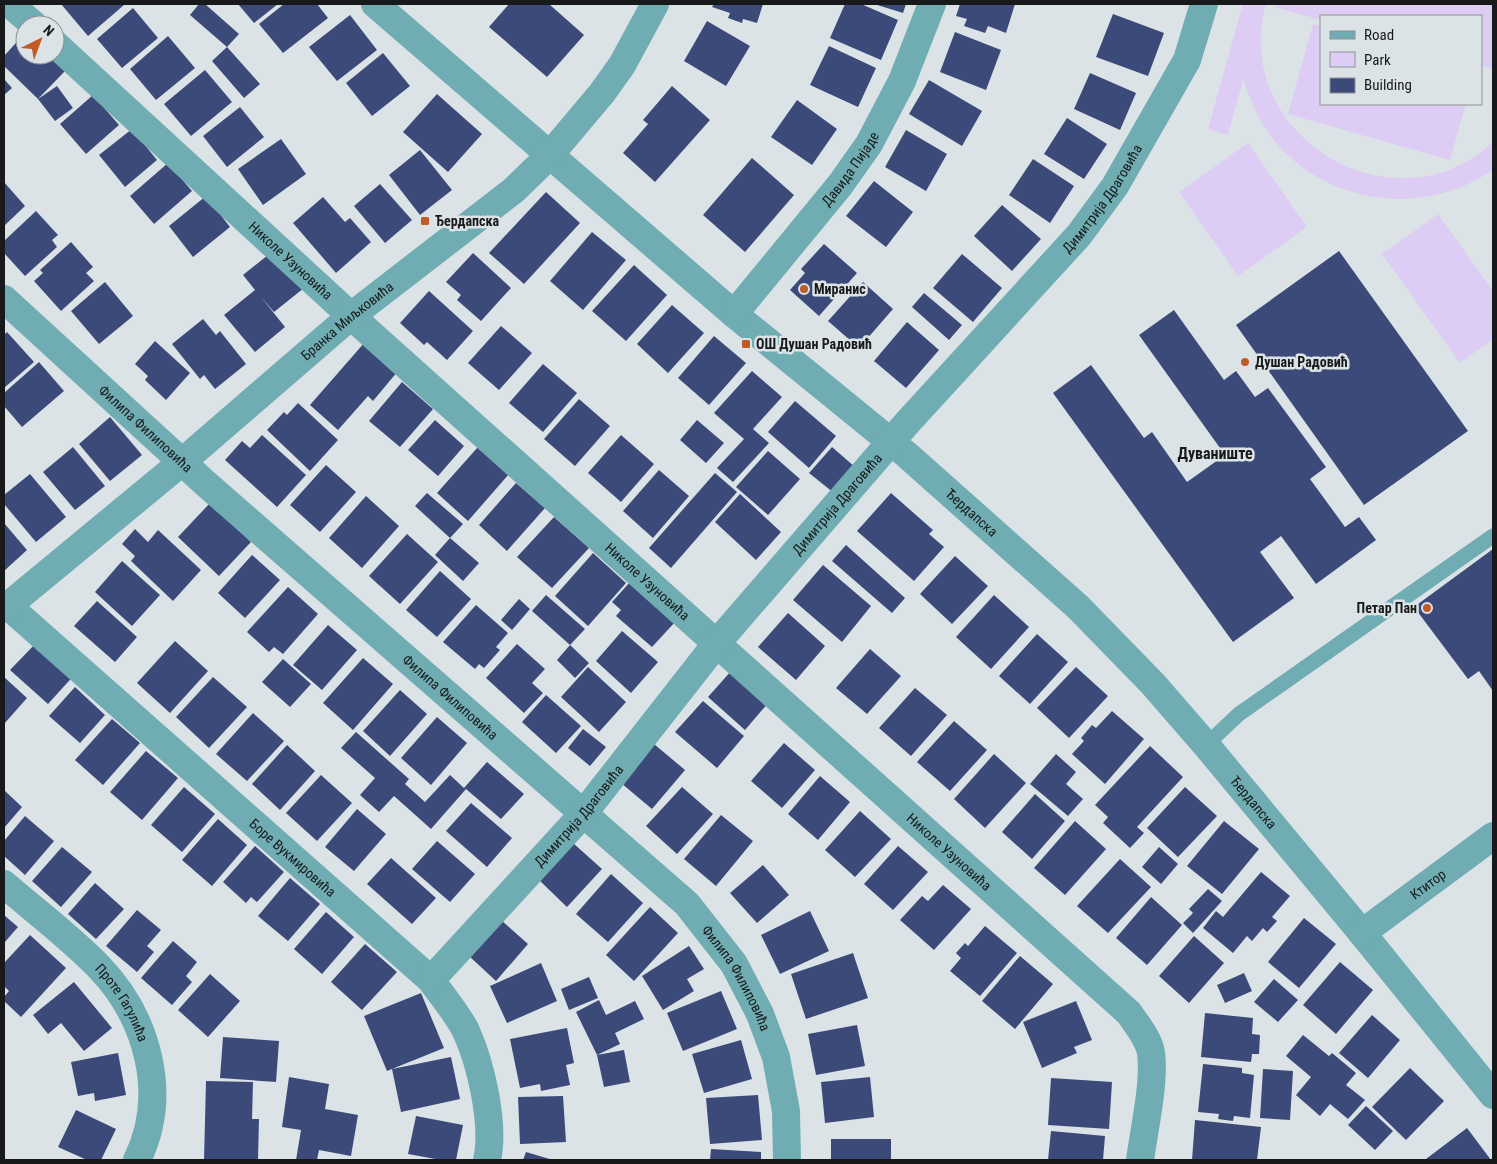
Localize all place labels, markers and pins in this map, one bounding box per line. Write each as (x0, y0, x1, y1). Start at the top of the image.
place label: Ђердапска (435, 213, 500, 229)
marker: Ђердапска (419, 215, 431, 227)
place label: Миранис (814, 281, 866, 297)
marker: Миранис (798, 283, 810, 295)
place label: ОШ Душан Радовић (756, 336, 872, 352)
marker: ОШ Душан Радовић (740, 338, 752, 350)
place label: Душан Радовић (1255, 354, 1348, 370)
marker: Душан Радовић (1239, 356, 1251, 368)
place label: Петар Пан (1357, 600, 1417, 616)
marker: Петар Пан (1421, 602, 1433, 614)

